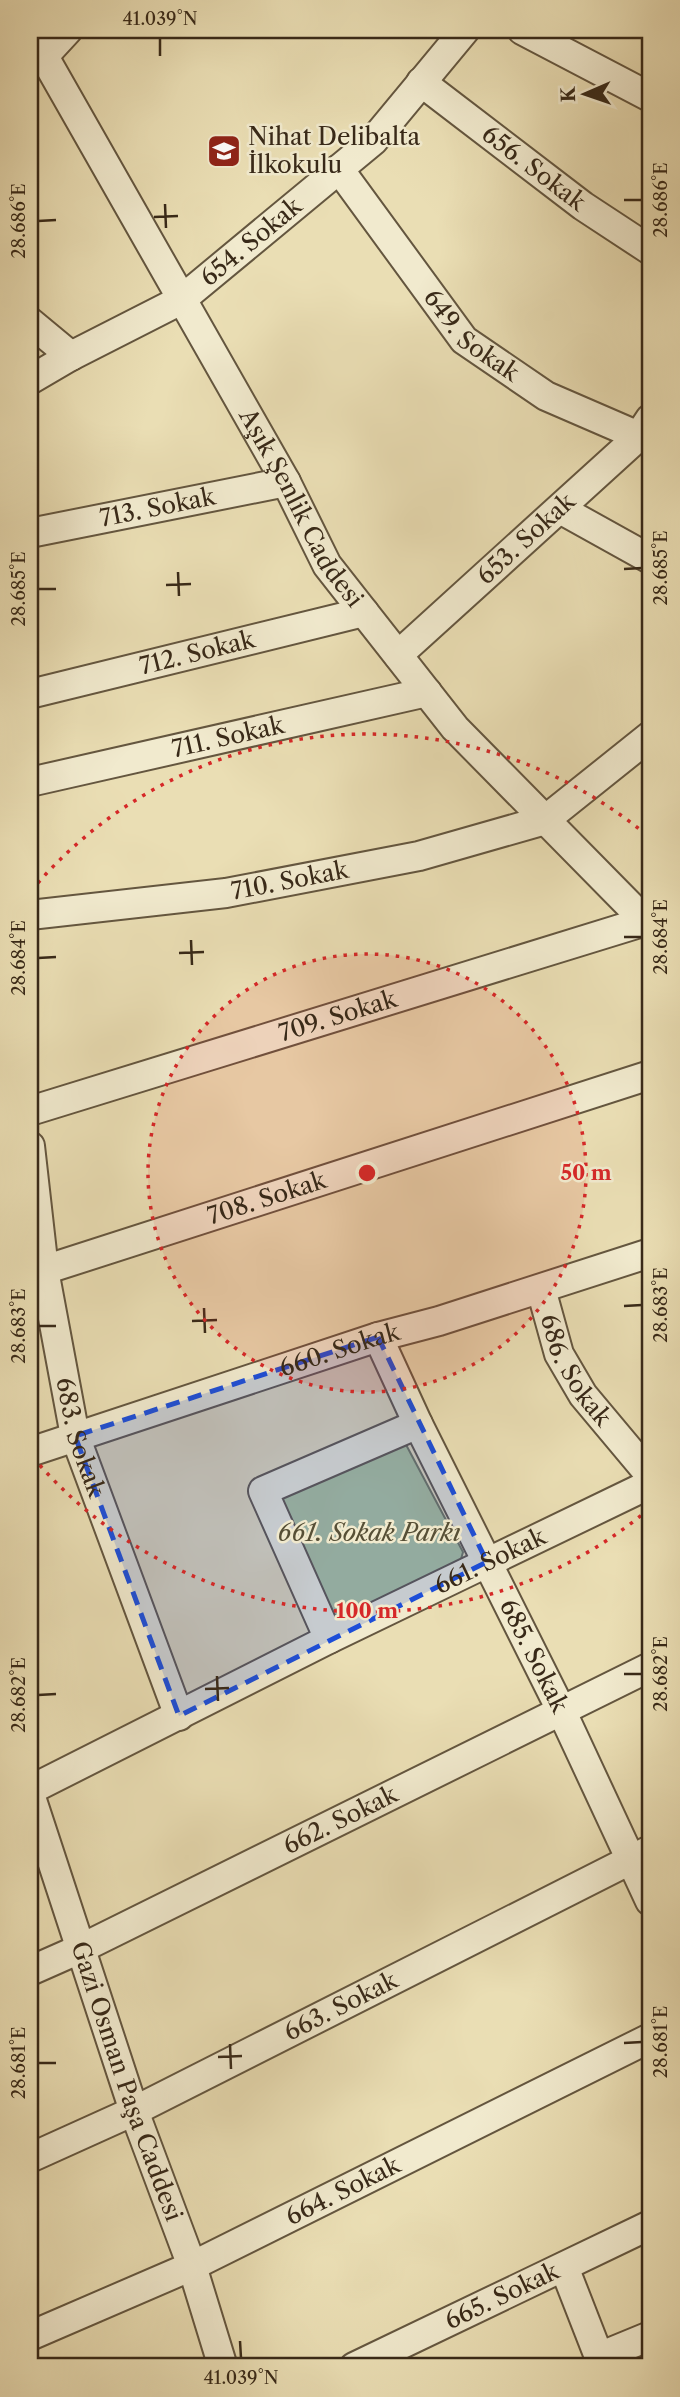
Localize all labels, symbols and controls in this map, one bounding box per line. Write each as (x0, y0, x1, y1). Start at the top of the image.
text: 41.039°N (122, 8, 198, 30)
north arrow (550, 60, 620, 130)
text: K (557, 86, 580, 103)
street label: 656. Sokak (476, 119, 593, 217)
place label: Nihat Delibalta İlkokulu (248, 122, 421, 179)
school or university icon: Nihat Delibalta İlkokulu (205, 132, 243, 170)
text: 28.686°E (650, 162, 672, 238)
text: 28.686°E (8, 183, 30, 259)
street label: 654. Sokak (194, 191, 308, 292)
street label: 649. Sokak (418, 283, 526, 388)
street label: Aşık Şenlik Caddesi (233, 403, 370, 613)
street label: 713. Sokak (97, 481, 219, 533)
street label: 653. Sokak (471, 486, 581, 590)
text: 28.685°E (650, 530, 672, 606)
text: 28.685°E (8, 551, 30, 627)
street label: 712. Sokak (136, 624, 259, 681)
street label: 711. Sokak (169, 710, 288, 763)
street label: 710. Sokak (229, 855, 352, 906)
text: 28.684°E (650, 899, 672, 975)
text: 28.684°E (8, 920, 30, 996)
street label: 709. Sokak (275, 983, 401, 1047)
text: 50 m (560, 1160, 612, 1185)
centre of rings (355, 1161, 379, 1185)
street label: 708. Sokak (204, 1165, 331, 1230)
text: 28.683°E (650, 1267, 672, 1343)
text: 28.683°E (8, 1288, 30, 1364)
street label: 686. Sokak (535, 1311, 618, 1433)
street label: 660. Sokak (276, 1317, 404, 1383)
street label: 683. Sokak (50, 1375, 112, 1502)
park label: 661. Sokak Parkı (277, 1518, 461, 1547)
street label: 661. Sokak (430, 1521, 551, 1600)
street label: 685. Sokak (494, 1594, 575, 1718)
text: 100 m (336, 1598, 398, 1623)
text: 28.682°E (650, 1636, 672, 1712)
text: 28.682°E (8, 1657, 30, 1733)
street label: 662. Sokak (278, 1779, 403, 1860)
street label: Gazi Osman Paşa Caddesi (65, 1938, 189, 2225)
street label: 663. Sokak (279, 1965, 403, 2047)
text: 28.681°E (650, 2006, 672, 2078)
text: 28.681°E (8, 2027, 30, 2099)
street label: 664. Sokak (281, 2149, 405, 2231)
street label: 665. Sokak (440, 2255, 564, 2335)
text: 41.039°N (203, 2367, 279, 2389)

